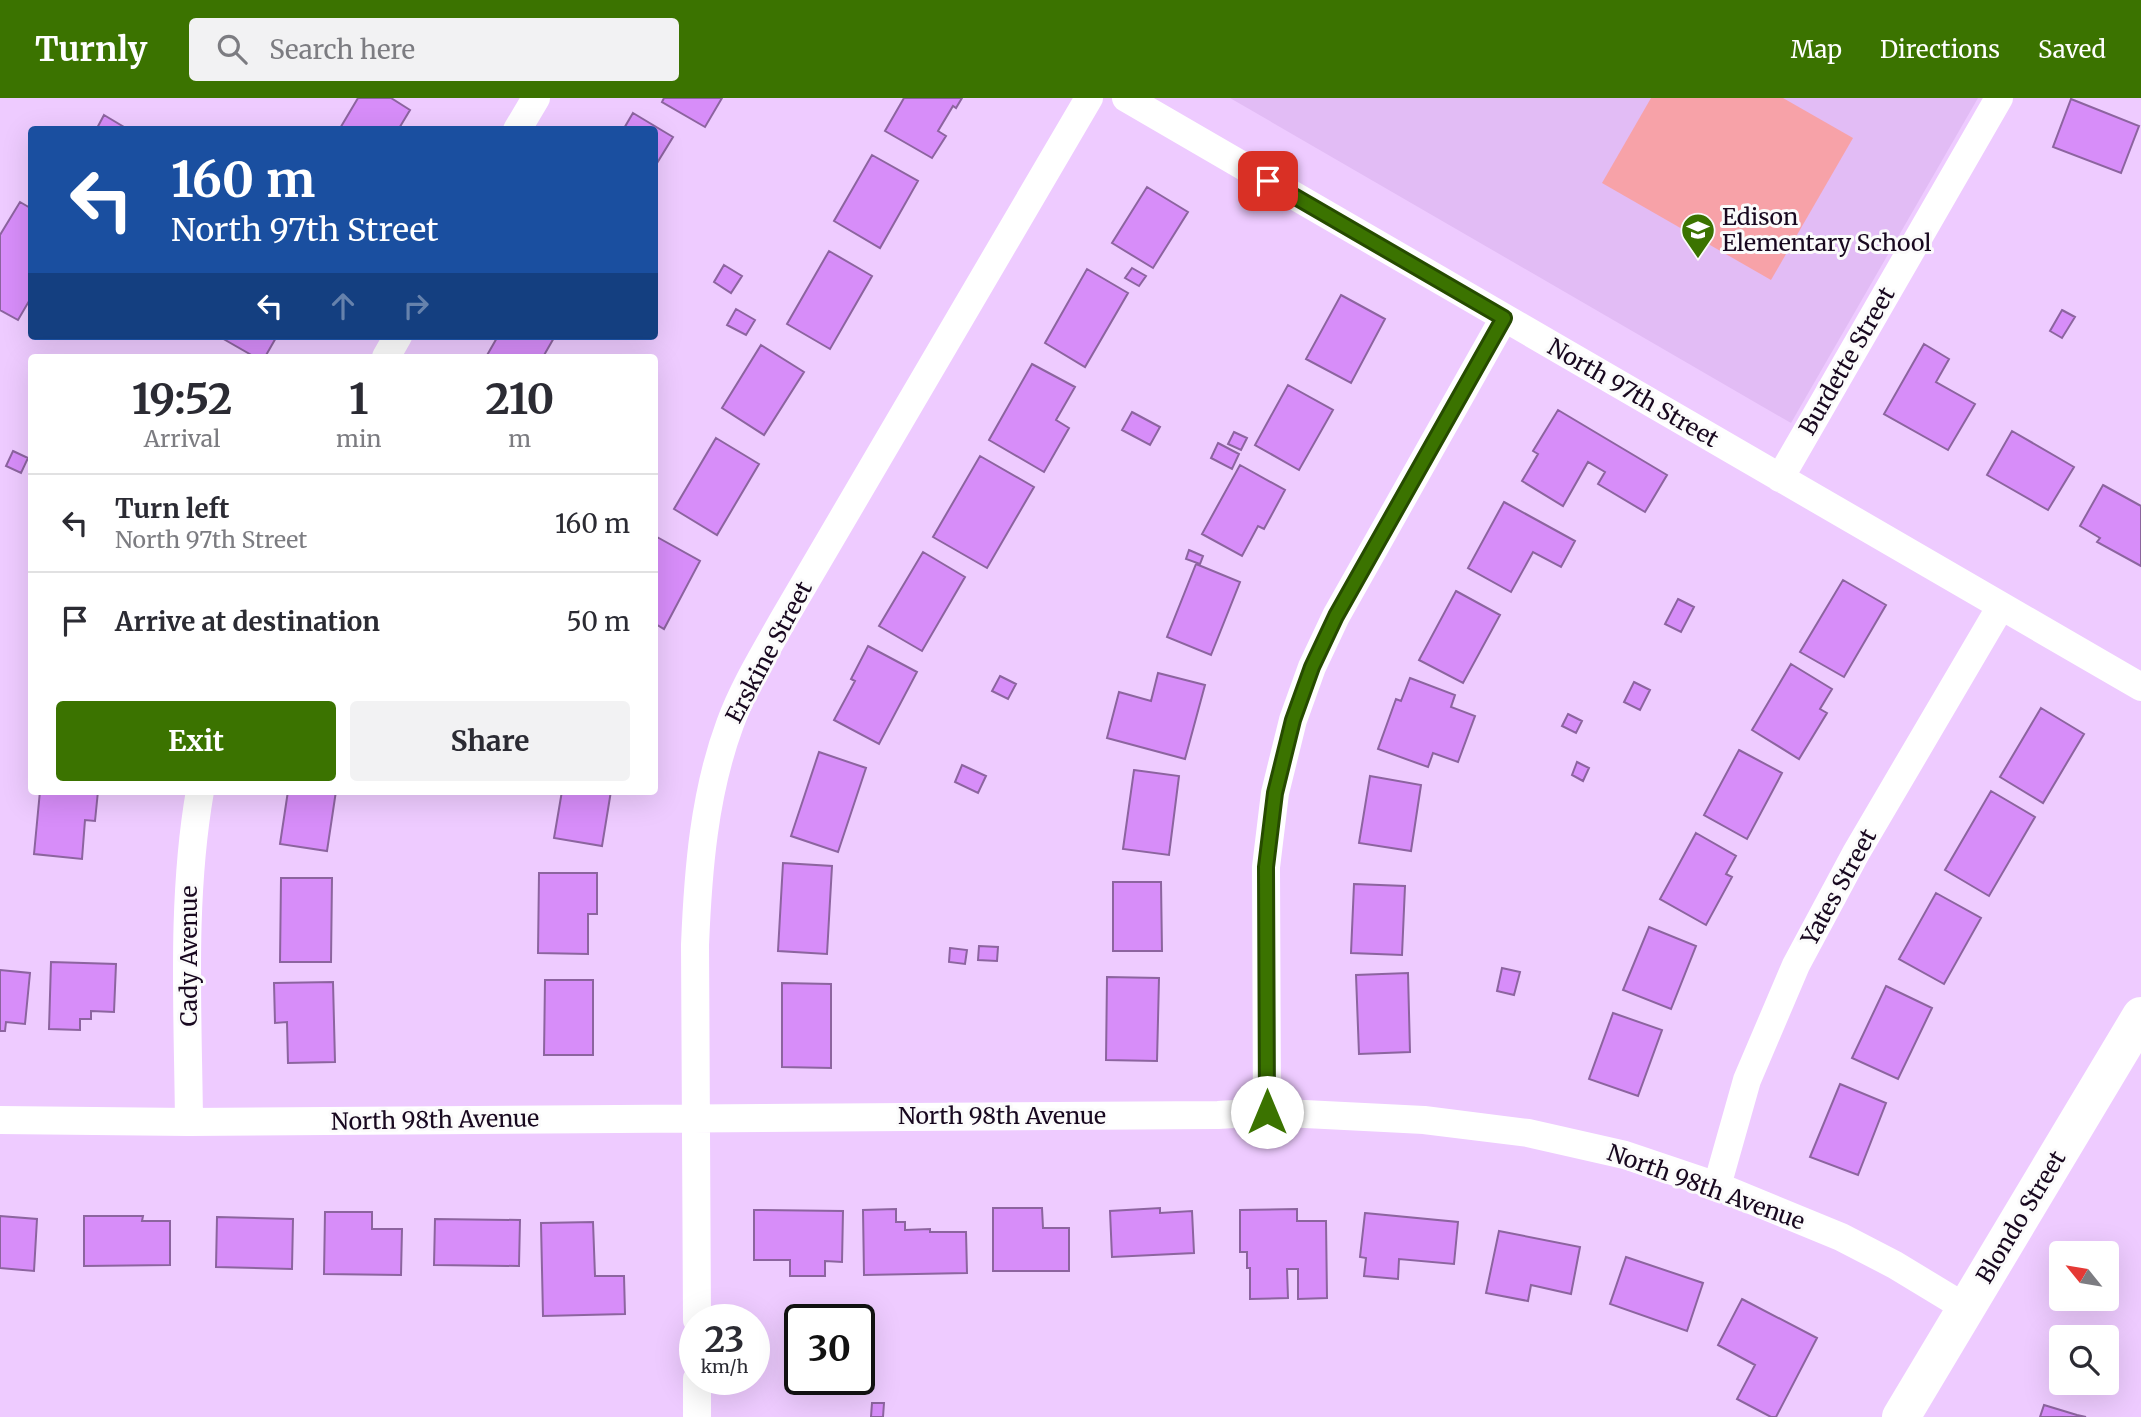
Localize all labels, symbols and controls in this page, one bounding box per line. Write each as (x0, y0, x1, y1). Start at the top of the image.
search box (189, 18, 679, 81)
text: Turnly (35, 29, 147, 70)
icon: search (213, 30, 251, 68)
text: Search here (269, 33, 415, 66)
text: Map (1791, 34, 1842, 65)
text: Directions (1880, 34, 2000, 65)
text: Saved (2038, 34, 2106, 65)
text: 160 m (171, 149, 315, 210)
pin (1238, 151, 1298, 211)
icon: left (56, 154, 147, 245)
icon: arrive (1249, 162, 1287, 200)
place label: Edison Elementary School (1722, 202, 1931, 257)
text: North 97th Street (171, 210, 439, 250)
school or university icon: Edison Elementary School (1679, 211, 1717, 260)
street label: Burdette Street (1792, 281, 1901, 440)
icon: left (251, 287, 289, 325)
icon: ahead (324, 287, 362, 325)
icon: right (397, 287, 435, 325)
street label: North 97th Street (1543, 332, 1724, 453)
text: 19:52 (132, 373, 232, 425)
text: 1 (349, 373, 369, 425)
text: 210 (485, 373, 554, 425)
text: Arrival (144, 424, 220, 453)
text: min (336, 424, 382, 453)
text: m (508, 424, 531, 453)
text: Turn left (115, 492, 229, 525)
icon: left (56, 504, 94, 542)
text: 160 m (555, 507, 630, 540)
text: North 97th Street (115, 525, 307, 554)
street label: Erskine Street (719, 576, 818, 728)
icon: arrive (56, 602, 94, 640)
text: Arrive at destination (115, 605, 380, 638)
text: 50 m (566, 605, 630, 638)
button: Exit (56, 701, 336, 781)
button: Share (350, 701, 630, 781)
street label: Yates Street (1794, 823, 1882, 951)
street label: Cady Avenue (174, 886, 203, 1026)
position arrow (1230, 1075, 1304, 1149)
street label: North 98th Avenue (898, 1101, 1106, 1130)
street label: North 98th Avenue (331, 1103, 539, 1136)
street label: North 98th Avenue (1603, 1137, 1809, 1236)
street label: Blondo Street (1970, 1145, 2072, 1288)
north arrow (2049, 1241, 2119, 1311)
map controls (2049, 1241, 2119, 1395)
speed limit sign: 30 (784, 1304, 875, 1395)
text: 23 (705, 1318, 744, 1362)
button: search (2049, 1325, 2119, 1395)
text: km/h (701, 1355, 748, 1378)

